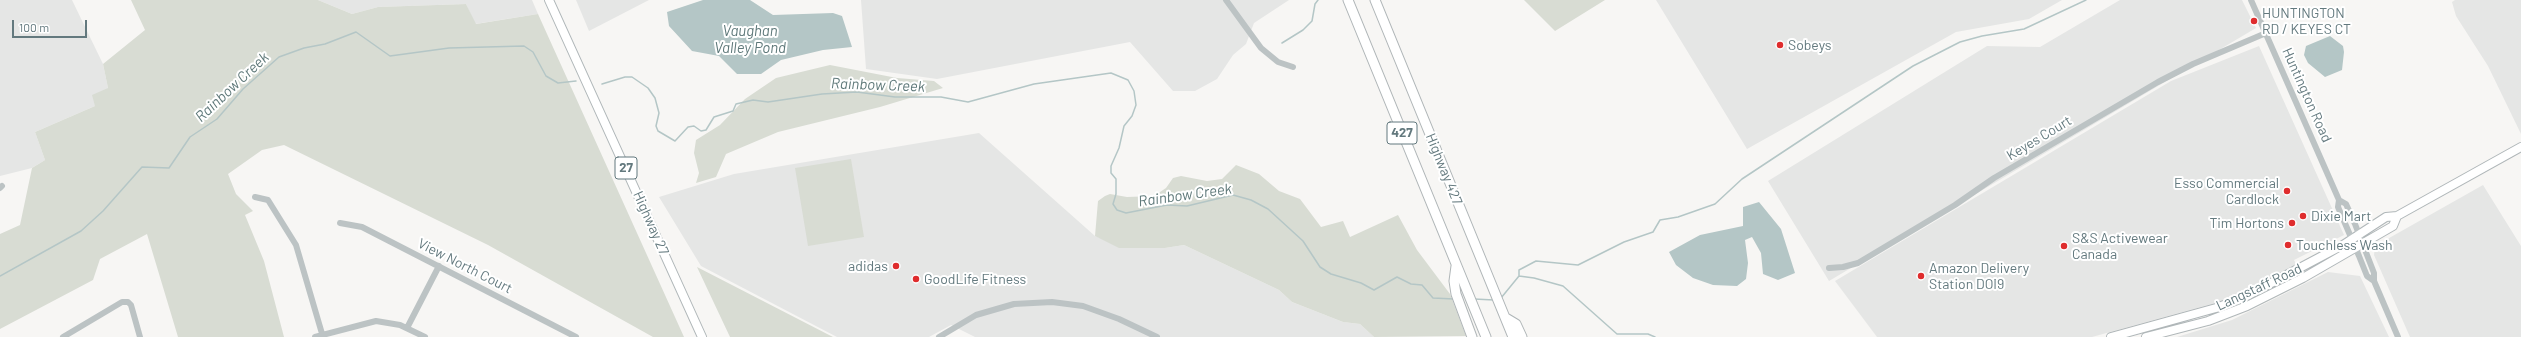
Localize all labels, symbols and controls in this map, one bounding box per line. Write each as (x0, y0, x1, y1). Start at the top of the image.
place label: HUNTINGTON RD / KEYES CT (2262, 5, 2351, 38)
scale bar (14, 12, 89, 38)
marker: HUNTINGTON RD / KEYES CT (2249, 16, 2259, 26)
text: 100 m (19, 20, 49, 34)
water label: Vaughan Valley Pond (714, 22, 786, 57)
place label: Sobeys (1788, 37, 1831, 53)
marker: Sobeys (1775, 40, 1785, 50)
street label: Huntington Road (2279, 45, 2335, 145)
water label: Rainbow Creek (191, 48, 273, 126)
water label: Rainbow Creek (831, 74, 925, 96)
street label: Keyes Court (2004, 112, 2074, 164)
road number: 427 (1387, 122, 1417, 144)
street label: Highway 427 (1422, 131, 1466, 207)
road number: 27 (615, 157, 637, 179)
place label: Esso Commercial Cardlock (2174, 175, 2279, 208)
water label: Rainbow Creek (1137, 180, 1233, 210)
marker: Esso Commercial Cardlock (2282, 186, 2292, 196)
street label: Highway 27 (629, 189, 673, 257)
place label: Dixie Mart (2311, 208, 2371, 224)
marker: Dixie Mart (2298, 211, 2308, 221)
place label: Tim Hortons (2209, 215, 2284, 231)
marker: Tim Hortons (2287, 218, 2297, 228)
place label: S&S Activewear Canada (2072, 230, 2168, 262)
street label: View North Court (415, 235, 515, 297)
place label: Touchless Wash (2296, 237, 2393, 253)
marker: Touchless Wash (2283, 240, 2293, 250)
marker: S&S Activewear Canada (2059, 241, 2069, 251)
place label: adidas (848, 258, 888, 274)
place label: Amazon Delivery Station DOI9 (1929, 260, 2029, 292)
street label: Langstaff Road (2213, 260, 2305, 314)
marker: adidas (891, 261, 901, 271)
place label: GoodLife Fitness (924, 271, 1026, 287)
marker: Amazon Delivery Station DOI9 (1916, 271, 1926, 281)
marker: GoodLife Fitness (911, 274, 921, 284)

